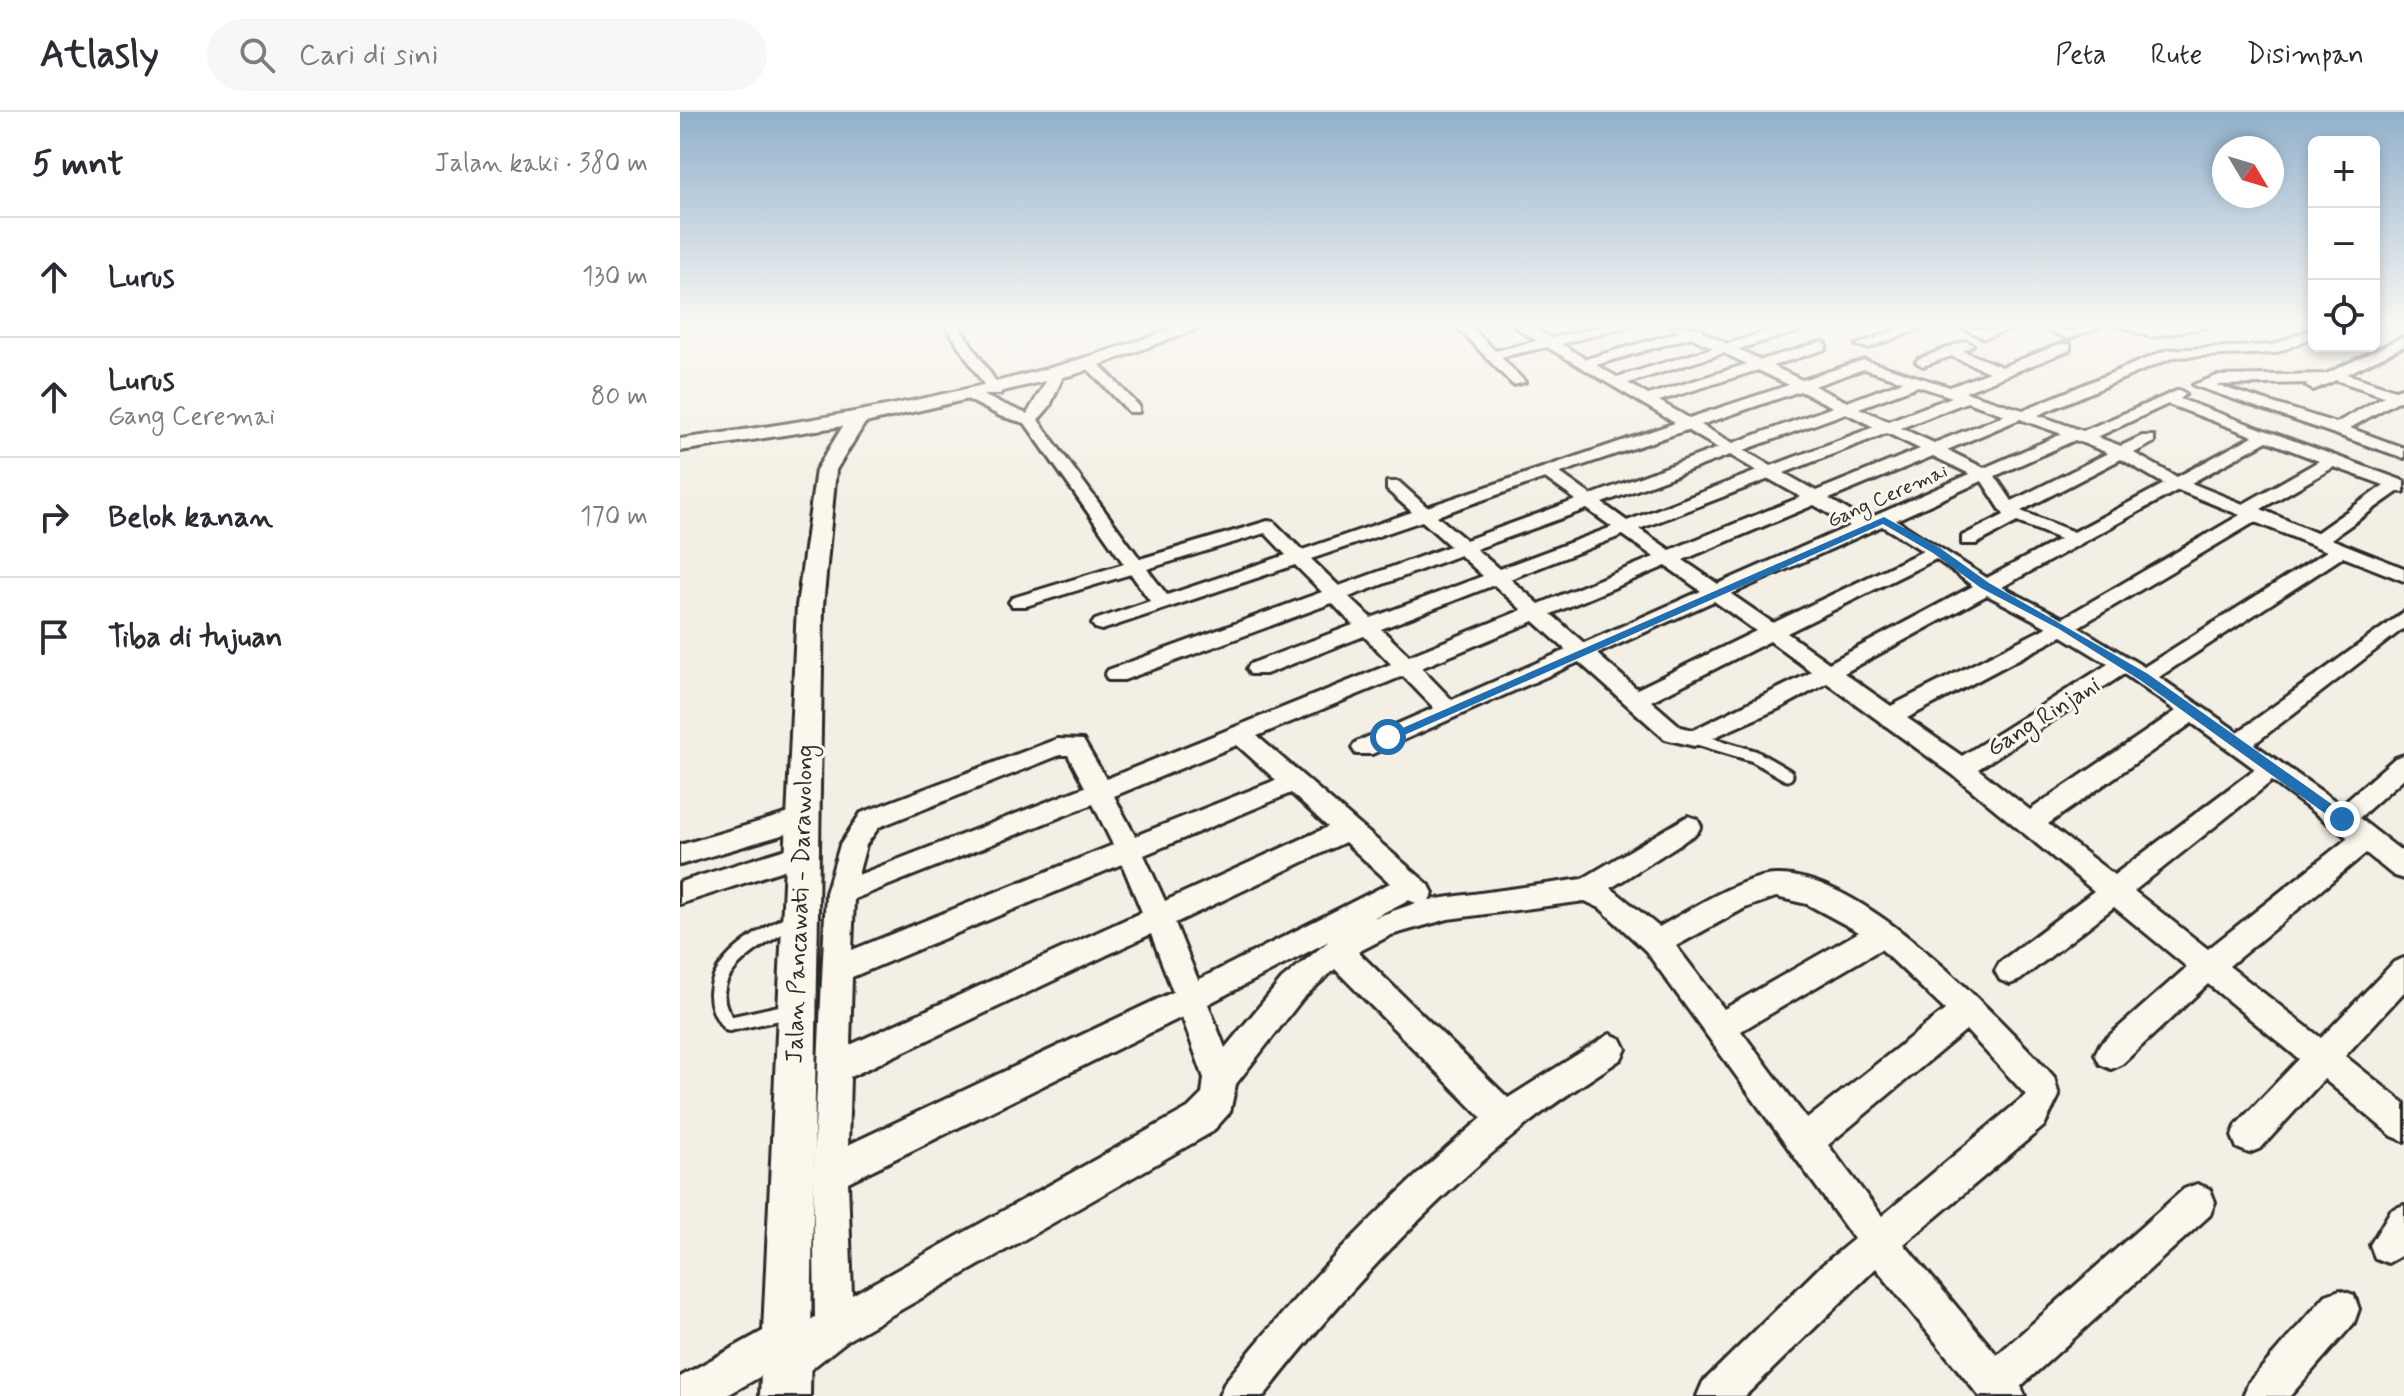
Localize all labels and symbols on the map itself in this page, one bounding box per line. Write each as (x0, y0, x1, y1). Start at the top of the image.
north arrow (2212, 136, 2284, 208)
street label: Gang Ceremai (1823, 458, 1952, 536)
street label: Gang Rinjani (1981, 670, 2107, 766)
route start (1370, 719, 1406, 755)
street label: Jalan Pancawati - Darawolong (779, 744, 824, 1064)
route end (2324, 801, 2360, 837)

